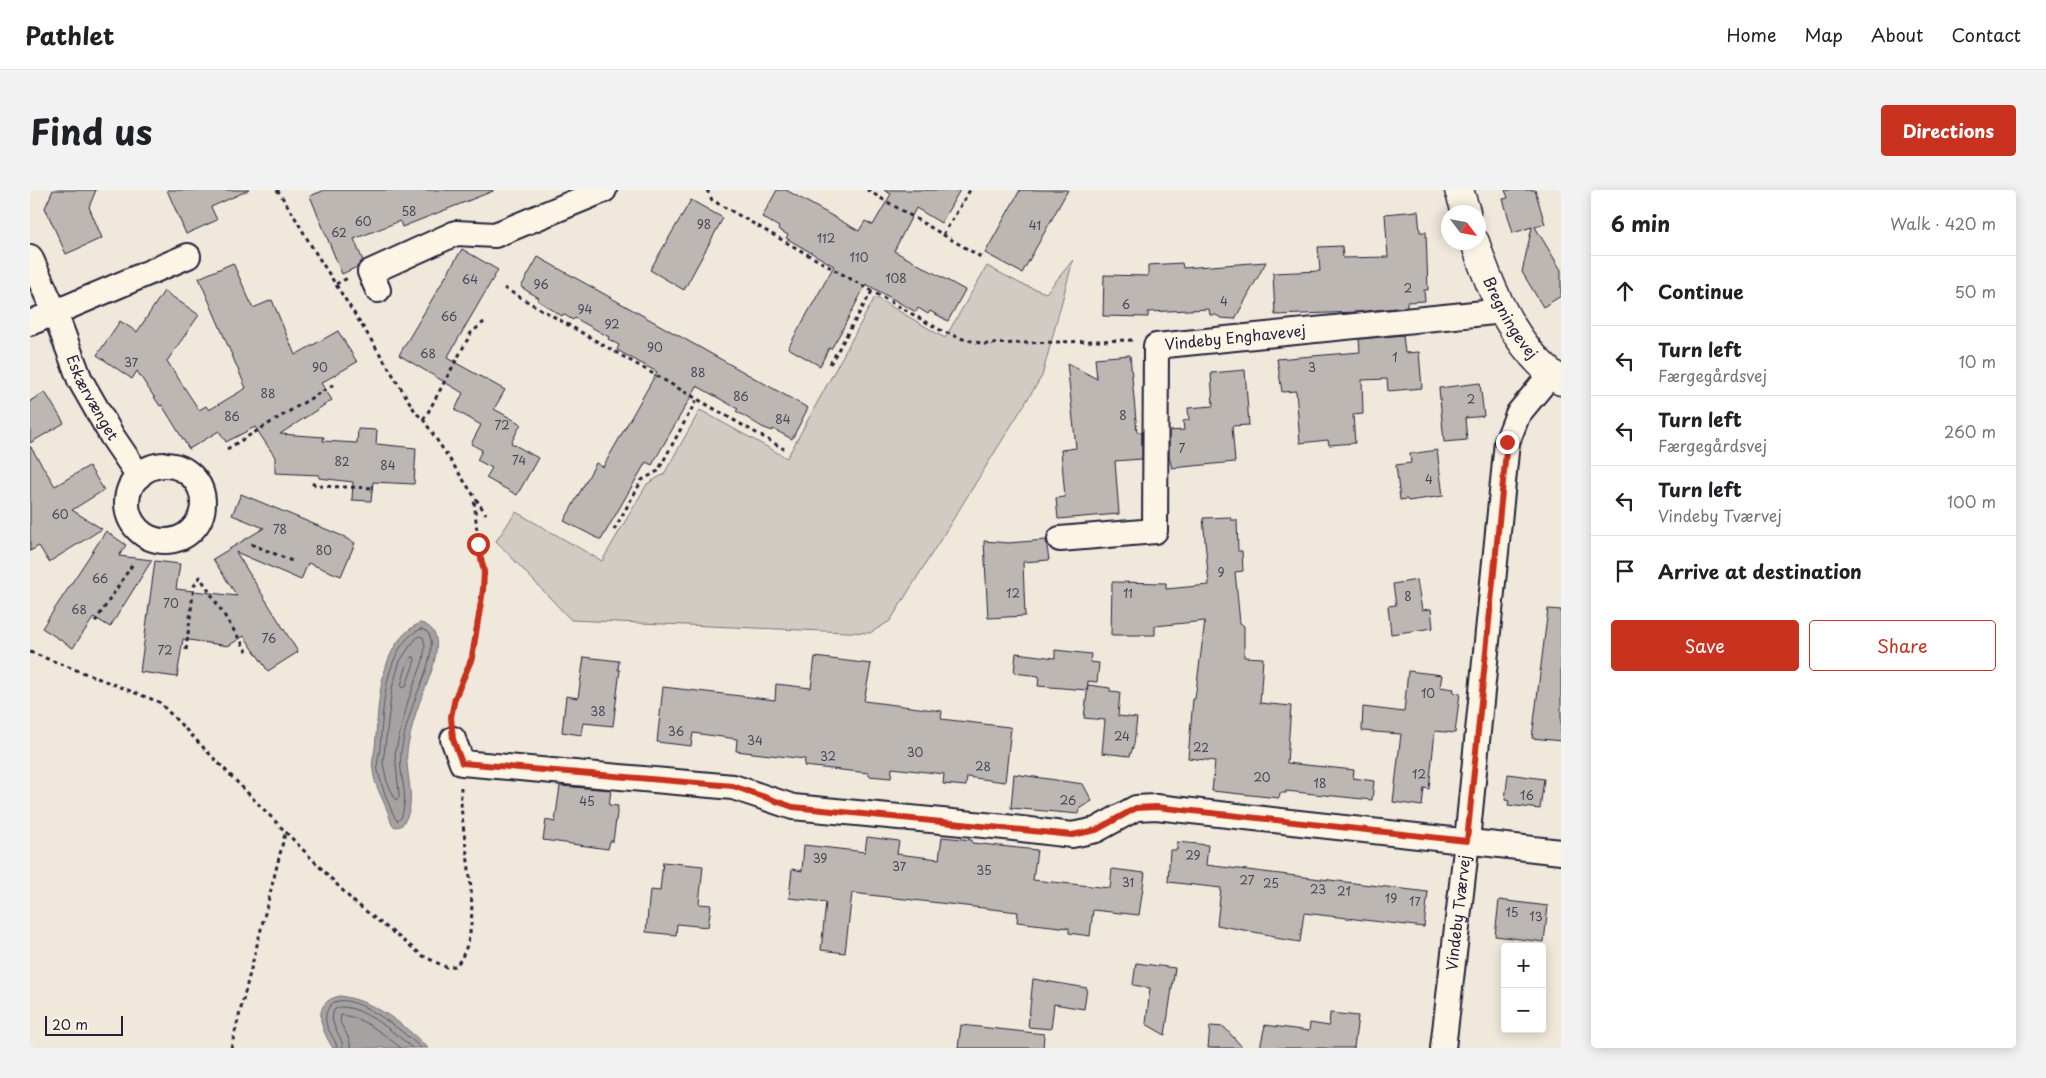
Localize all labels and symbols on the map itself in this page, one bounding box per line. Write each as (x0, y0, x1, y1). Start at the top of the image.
house number: 58 (401, 202, 417, 220)
north arrow (1441, 205, 1486, 250)
house number: 60 (354, 212, 372, 230)
house number: 98 (697, 215, 711, 233)
house number: 41 (1029, 216, 1041, 234)
house number: 62 (331, 223, 347, 241)
house number: 112 (817, 229, 835, 247)
house number: 110 (850, 248, 869, 266)
house number: 108 (885, 269, 907, 287)
house number: 64 (462, 270, 478, 288)
street label: Bregningevej (1478, 273, 1544, 364)
house number: 96 (533, 275, 549, 293)
house number: 2 (1404, 279, 1412, 297)
house number: 4 (1220, 292, 1228, 310)
house number: 6 (1122, 295, 1130, 313)
house number: 94 (578, 300, 593, 318)
house number: 66 (441, 307, 457, 325)
house number: 92 (604, 315, 620, 333)
street label: Vindeby Enghavevej (1163, 318, 1307, 355)
house number: 90 (647, 338, 663, 356)
house number: 68 (420, 344, 436, 362)
house number: 1 (1392, 348, 1398, 366)
street label: Eskærvænget (62, 351, 125, 445)
house number: 37 (124, 353, 139, 371)
house number: 90 (312, 358, 328, 376)
house number: 3 (1308, 358, 1316, 376)
house number: 88 (691, 363, 705, 381)
house number: 88 (261, 384, 275, 402)
house number: 86 (733, 387, 749, 405)
house number: 2 (1467, 390, 1475, 408)
house number: 8 (1119, 406, 1127, 424)
house number: 86 (224, 407, 240, 425)
house number: 84 (775, 410, 791, 428)
house number: 72 (494, 416, 510, 434)
route end (1496, 431, 1519, 454)
house number: 7 (1179, 439, 1186, 457)
house number: 74 (512, 451, 526, 469)
house number: 82 (335, 452, 350, 470)
house number: 84 (380, 456, 396, 474)
house number: 4 (1425, 470, 1433, 488)
house number: 60 (51, 505, 69, 523)
house number: 78 (273, 520, 287, 538)
route start (467, 533, 490, 556)
house number: 80 (316, 541, 332, 559)
house number: 9 (1217, 563, 1225, 581)
house number: 66 (92, 569, 108, 587)
house number: 12 (1006, 584, 1020, 602)
house number: 11 (1123, 584, 1133, 602)
house number: 8 (1404, 587, 1412, 605)
house number: 70 (163, 594, 179, 612)
house number: 68 (71, 600, 87, 618)
house number: 76 (262, 629, 276, 647)
house number: 72 (157, 641, 173, 659)
house number: 10 (1421, 684, 1435, 702)
house number: 38 (590, 702, 606, 720)
house number: 36 (668, 722, 684, 740)
house number: 24 (1114, 727, 1130, 745)
house number: 34 (747, 731, 763, 749)
house number: 22 (1193, 738, 1209, 756)
house number: 30 (907, 743, 924, 761)
house number: 32 (820, 747, 836, 765)
house number: 28 (975, 757, 991, 775)
house number: 12 (1412, 765, 1426, 783)
house number: 20 (1253, 768, 1271, 786)
house number: 18 (1314, 774, 1326, 792)
house number: 16 (1520, 786, 1534, 804)
house number: 26 (1060, 791, 1076, 809)
house number: 45 (579, 792, 595, 810)
house number: 29 (1185, 846, 1201, 864)
house number: 39 (813, 849, 827, 867)
street label: Vindeby Tværvej (1439, 854, 1475, 972)
house number: 37 (892, 857, 907, 875)
house number: 35 (976, 861, 992, 879)
house number: 27 (1240, 871, 1255, 889)
house number: 31 (1122, 873, 1134, 891)
house number: 25 (1263, 874, 1279, 892)
house number: 23 (1310, 880, 1326, 898)
house number: 21 (1337, 882, 1351, 900)
house number: 19 (1385, 889, 1397, 907)
house number: 17 (1409, 892, 1421, 910)
house number: 15 (1505, 903, 1519, 921)
house number: 13 (1529, 907, 1543, 925)
scale bar (45, 1013, 122, 1036)

